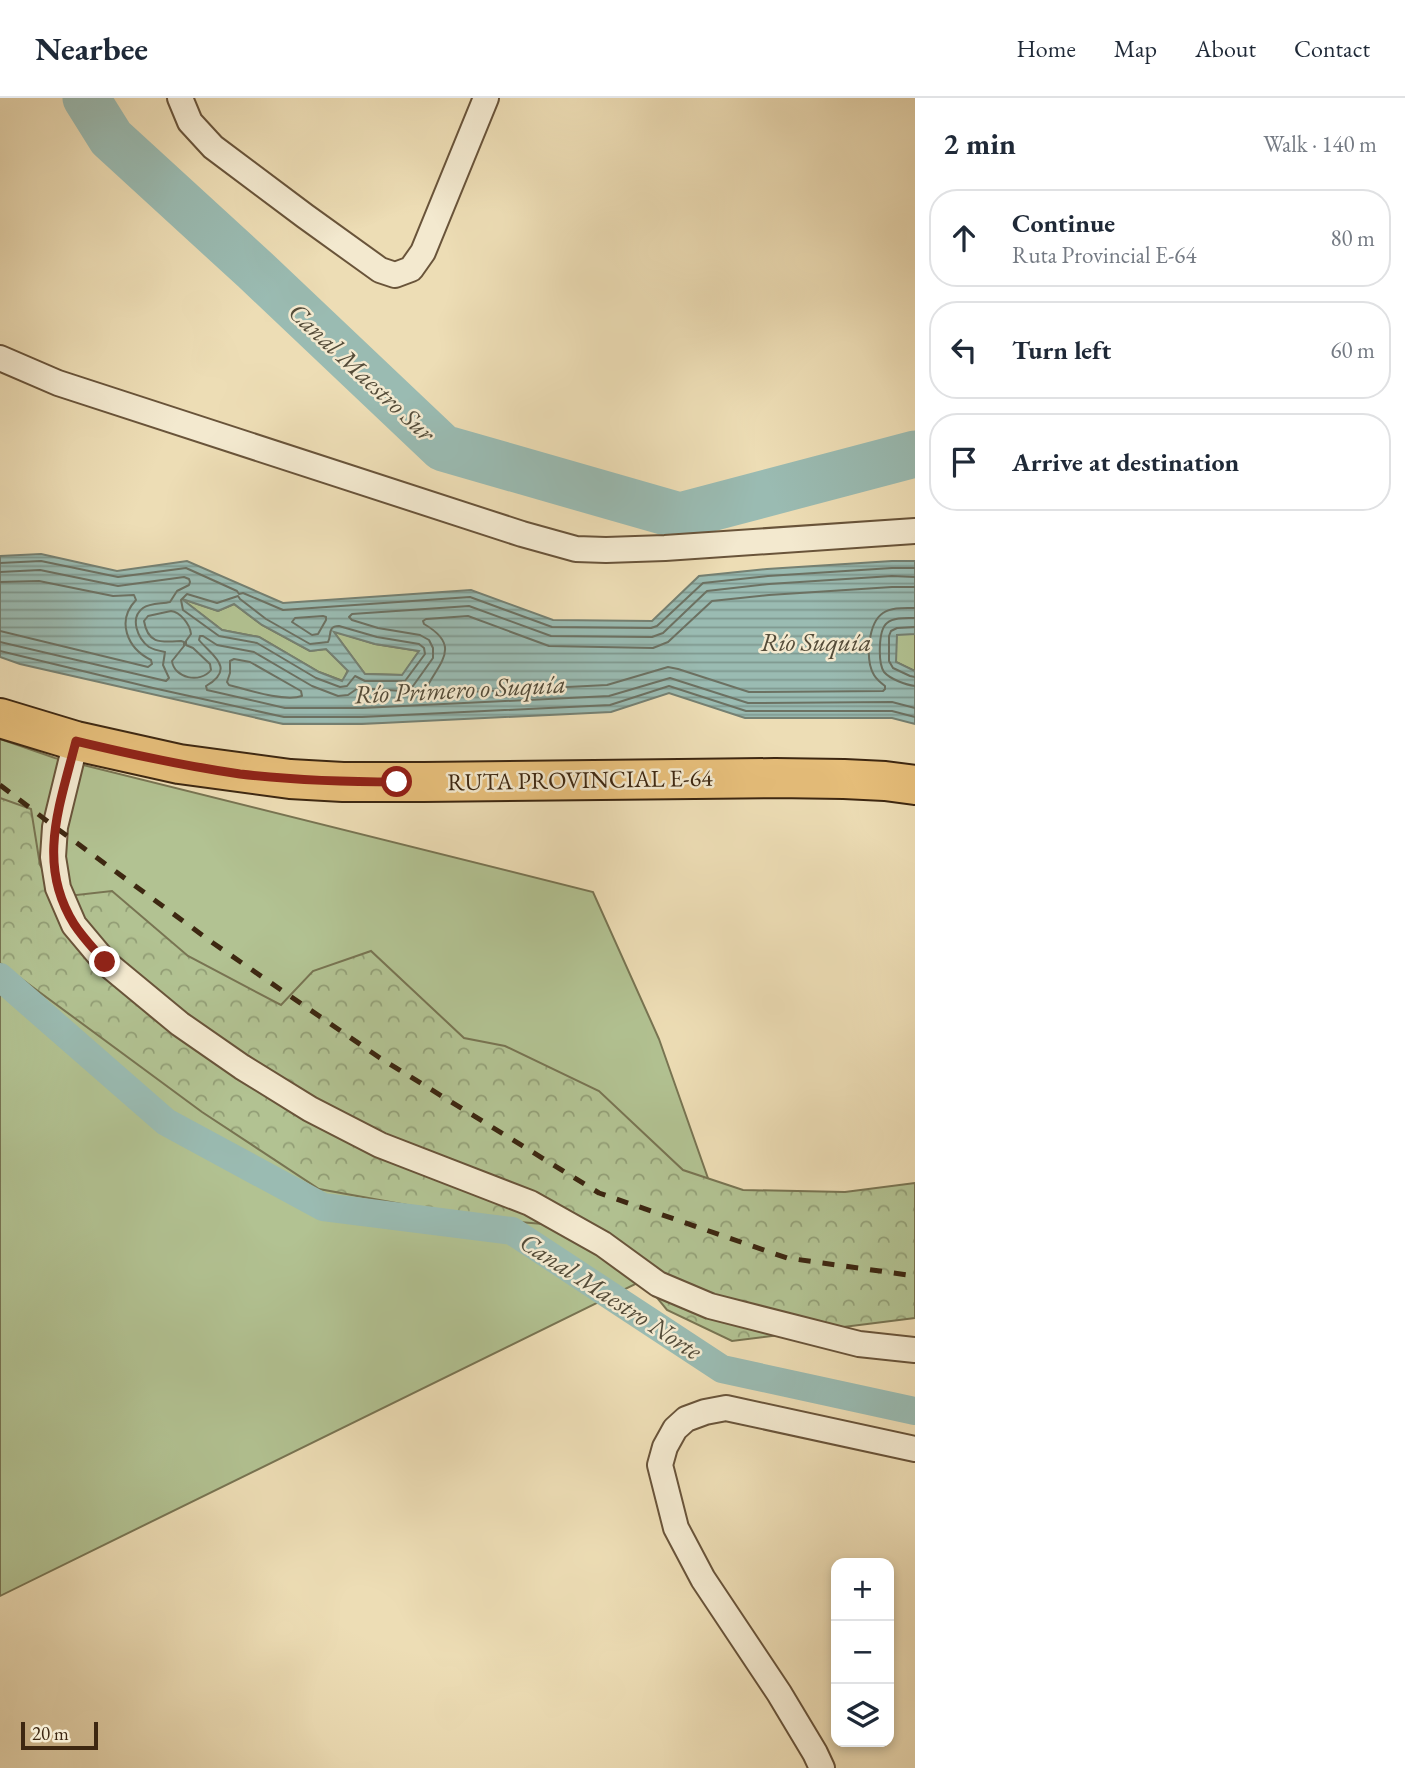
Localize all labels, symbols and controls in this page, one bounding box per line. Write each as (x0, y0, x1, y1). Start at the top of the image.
text: Nearbee (35, 27, 148, 70)
text: Home (1016, 33, 1076, 64)
text: Map (1114, 33, 1157, 64)
text: About (1195, 33, 1256, 64)
text: Contact (1294, 33, 1370, 64)
text: 2 min (943, 124, 1016, 163)
text: Walk · 140 m (1263, 129, 1377, 159)
text: Continue (1012, 206, 1115, 240)
icon: ahead (945, 219, 983, 257)
text: 80 m (1330, 223, 1375, 253)
text: Ruta Provincial E-64 (1012, 240, 1196, 270)
water label: Canal Maestro Sur (281, 295, 444, 450)
icon: left (945, 331, 983, 369)
text: Turn left (1012, 333, 1111, 367)
text: 60 m (1330, 335, 1375, 365)
icon: arrive (945, 443, 983, 481)
text: Arrive at destination (1012, 445, 1239, 479)
water label: Río Suquía (761, 625, 871, 660)
water label: Río Primero o Suquía (353, 666, 567, 713)
street label: RUTA PROVINCIAL E-64 (447, 762, 713, 797)
route start (381, 766, 412, 797)
route end (89, 946, 120, 977)
water label: Canal Maestro Norte (513, 1224, 710, 1368)
map controls (831, 1558, 894, 1747)
button: + (831, 1558, 894, 1621)
button: − (831, 1621, 894, 1684)
button: layers (831, 1684, 894, 1747)
scale bar (21, 1719, 98, 1751)
text: 20 m (32, 1721, 69, 1746)

